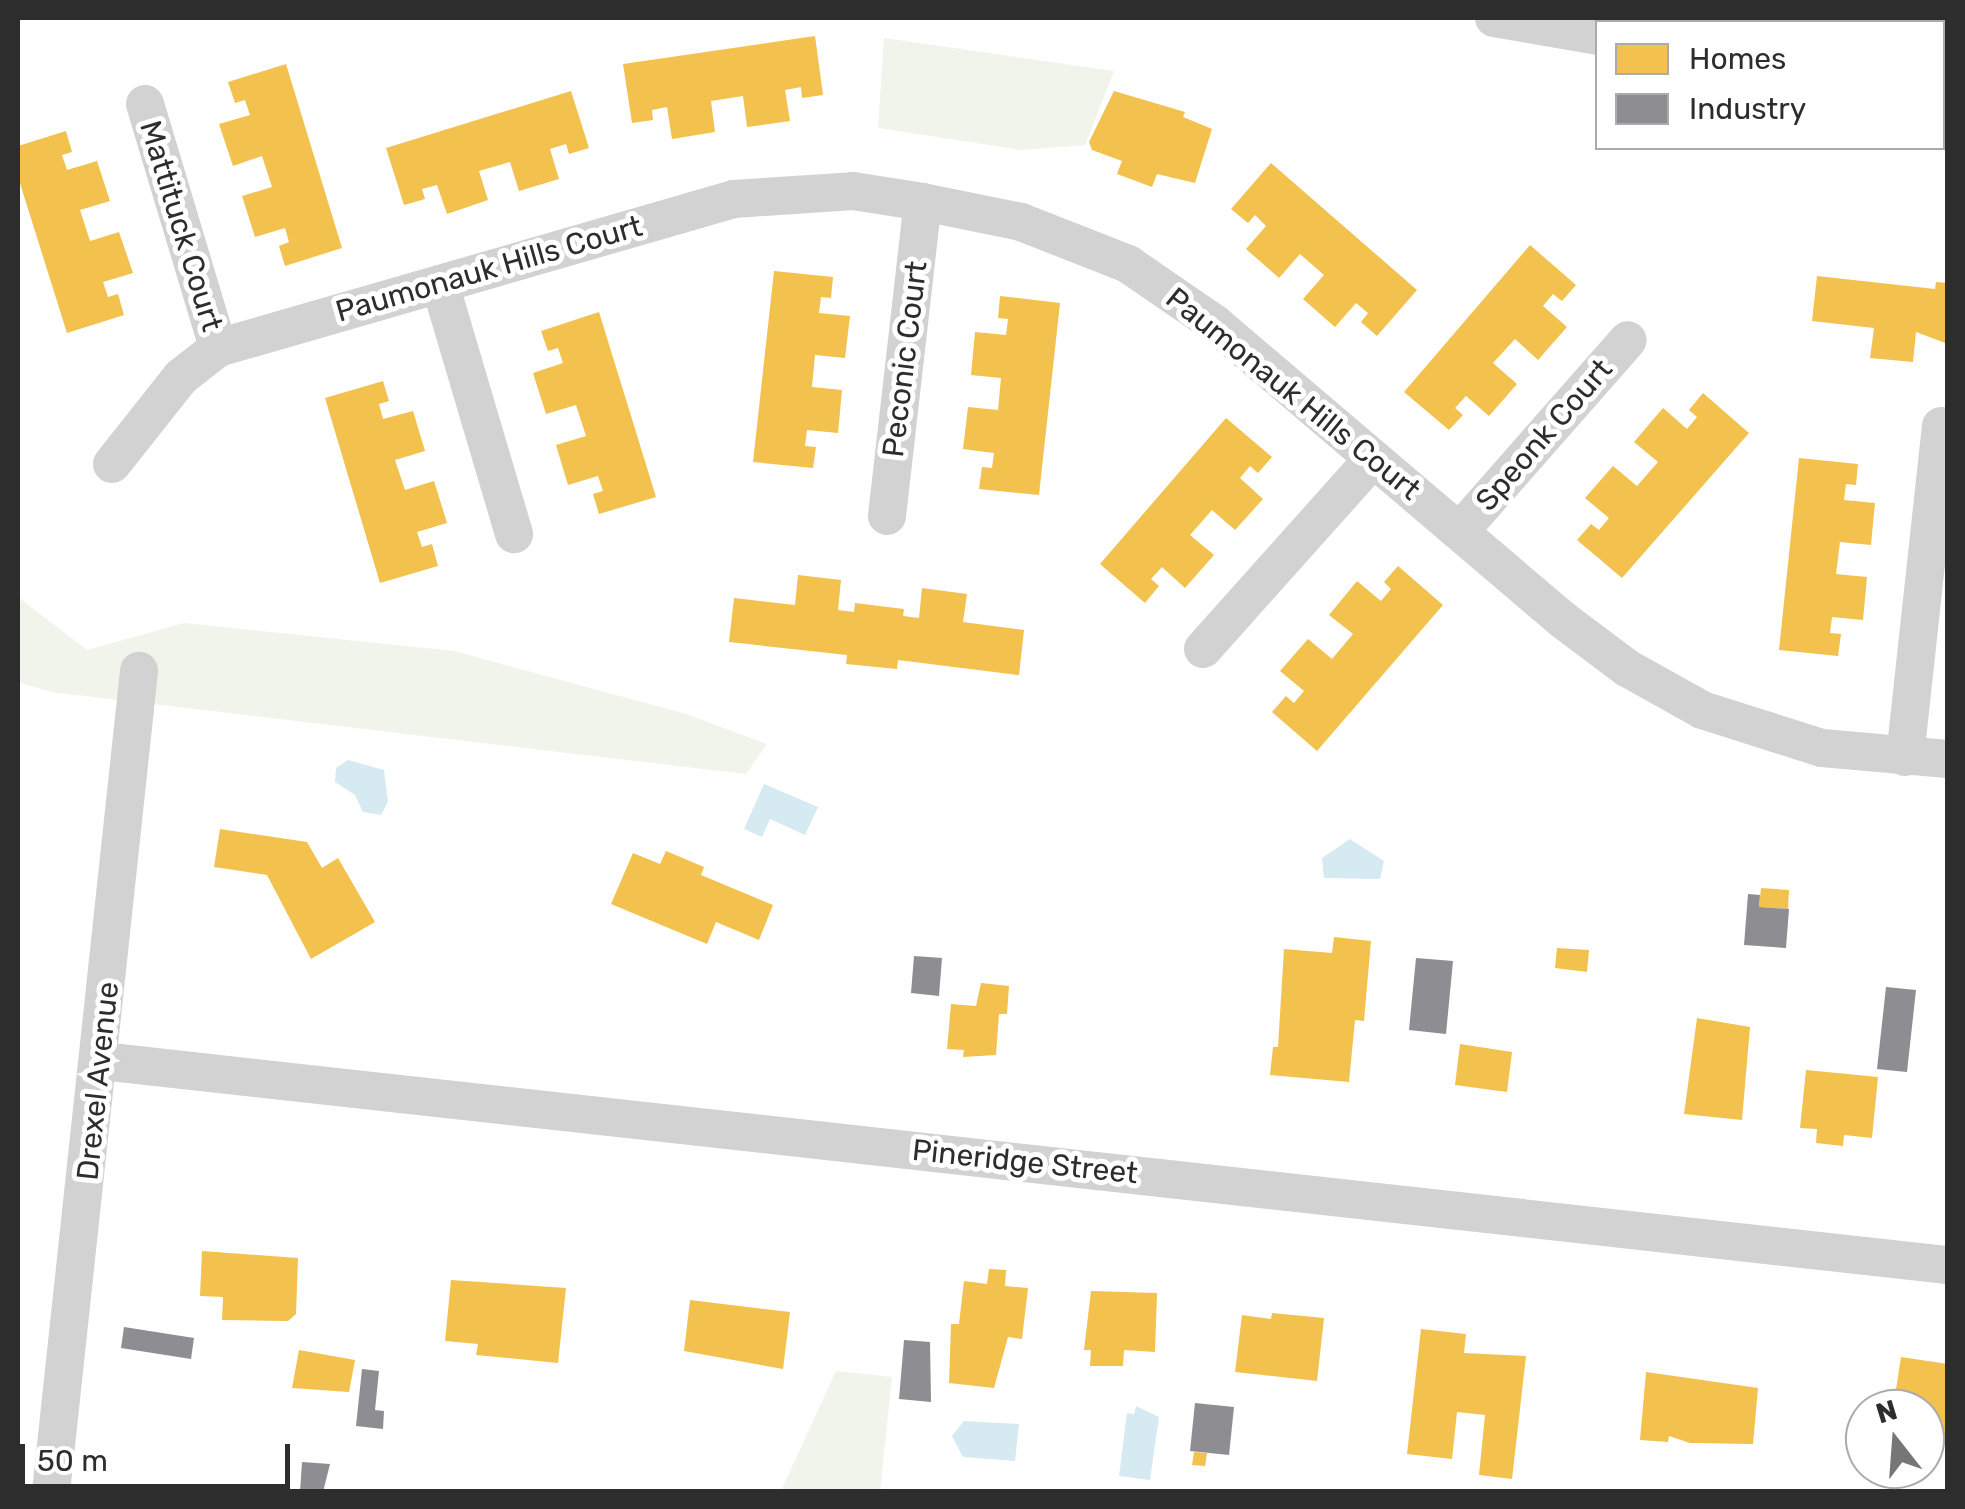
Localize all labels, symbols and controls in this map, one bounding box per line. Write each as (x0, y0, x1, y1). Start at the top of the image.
legend (1595, 20, 1945, 150)
text: Homes (1689, 41, 1786, 77)
text: Industry (1689, 91, 1806, 127)
street label: Mattituck Court (132, 116, 230, 336)
street label: Paumonauk Hills Court (331, 208, 647, 330)
street label: Peconic Court (875, 259, 935, 459)
street label: Paumonauk Hills Court (1158, 280, 1428, 508)
street label: Speonk Court (1468, 352, 1620, 518)
street label: Drexel Avenue (70, 979, 126, 1183)
street label: Pineridge Street (910, 1132, 1140, 1192)
north arrow (1845, 1389, 1945, 1489)
text: N (1872, 1393, 1901, 1430)
scale bar (25, 1424, 295, 1486)
text: 50 m (37, 1443, 108, 1479)

